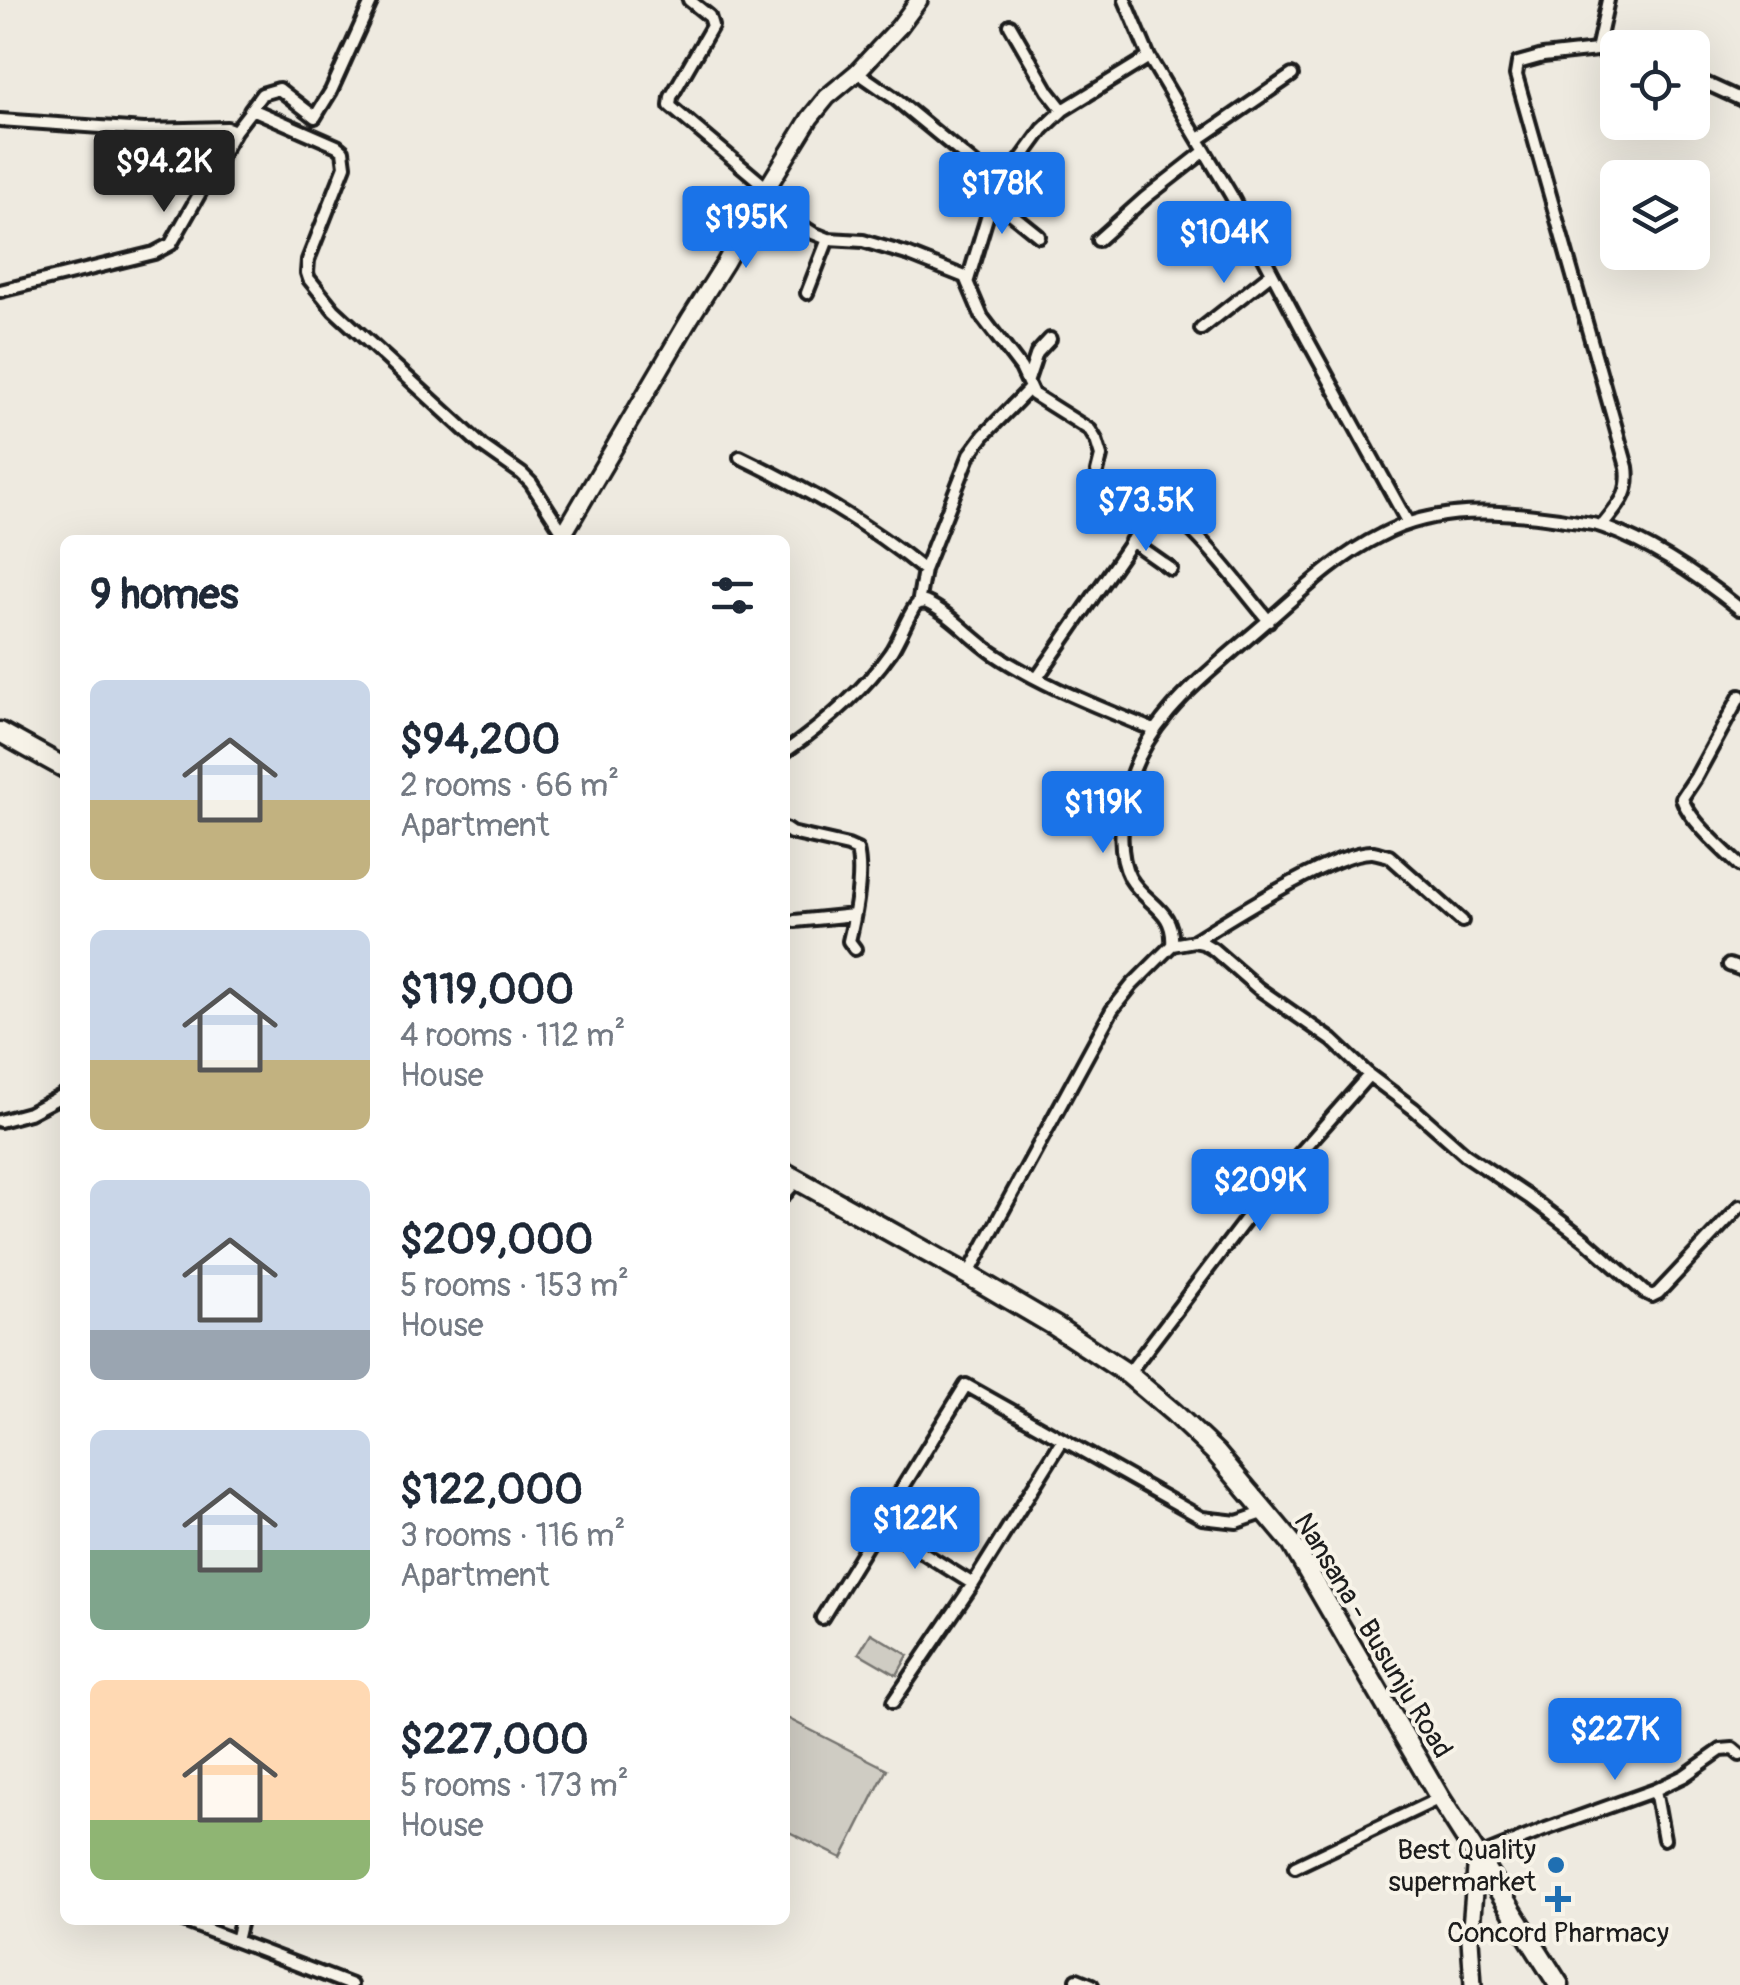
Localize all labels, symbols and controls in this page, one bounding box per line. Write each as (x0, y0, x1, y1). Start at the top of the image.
map controls (1600, 30, 1710, 270)
button: locate (1600, 30, 1710, 140)
pin: $94.2K (83, 130, 245, 215)
text: $94.2K (116, 142, 212, 182)
pin: $178K (932, 152, 1072, 237)
button: layers (1600, 160, 1710, 270)
text: $178K (961, 164, 1043, 204)
pin: $195K (676, 186, 816, 271)
text: $195K (705, 198, 787, 238)
pin: $104K (1154, 201, 1294, 286)
text: $104K (1179, 213, 1269, 253)
pin: $73.5K (1065, 469, 1227, 554)
text: $73.5K (1098, 481, 1194, 521)
icon: filters (705, 568, 760, 623)
text: 9 homes (90, 569, 239, 621)
text: $94,200 (400, 714, 560, 766)
icon: home (170, 720, 290, 840)
text: 2 rooms · 66 m² (400, 766, 619, 806)
pin: $119K (1033, 771, 1173, 856)
text: $119K (1064, 783, 1142, 823)
text: Apartment (400, 806, 549, 846)
text: $119,000 (400, 964, 574, 1016)
icon: home (170, 970, 290, 1090)
text: 4 rooms · 112 m² (400, 1016, 625, 1056)
text: House (400, 1056, 484, 1096)
pin: $209K (1190, 1149, 1330, 1234)
text: $209K (1214, 1161, 1306, 1201)
text: $209,000 (400, 1214, 593, 1266)
icon: home (170, 1220, 290, 1340)
text: 5 rooms · 153 m² (400, 1266, 629, 1306)
text: House (400, 1306, 484, 1346)
text: $122,000 (400, 1464, 583, 1516)
icon: home (170, 1470, 290, 1590)
pin: $122K (845, 1487, 985, 1572)
text: $122K (873, 1499, 957, 1539)
street label: Nansana - Busunju Road (1286, 1507, 1460, 1765)
text: 3 rooms · 116 m² (400, 1516, 625, 1556)
text: Apartment (400, 1556, 549, 1596)
pin: $227K (1545, 1698, 1685, 1783)
text: $227K (1570, 1710, 1660, 1750)
text: $227,000 (400, 1714, 589, 1766)
icon: home (170, 1720, 290, 1840)
text: 5 rooms · 173 m² (400, 1766, 629, 1806)
text: House (400, 1806, 484, 1846)
place label: Best Quality supermarket (1388, 1833, 1537, 1900)
marker: Best Quality supermarket (1545, 1854, 1567, 1876)
marker: Concord Pharmacy (1547, 1888, 1569, 1910)
place label: Concord Pharmacy (1447, 1916, 1669, 1951)

